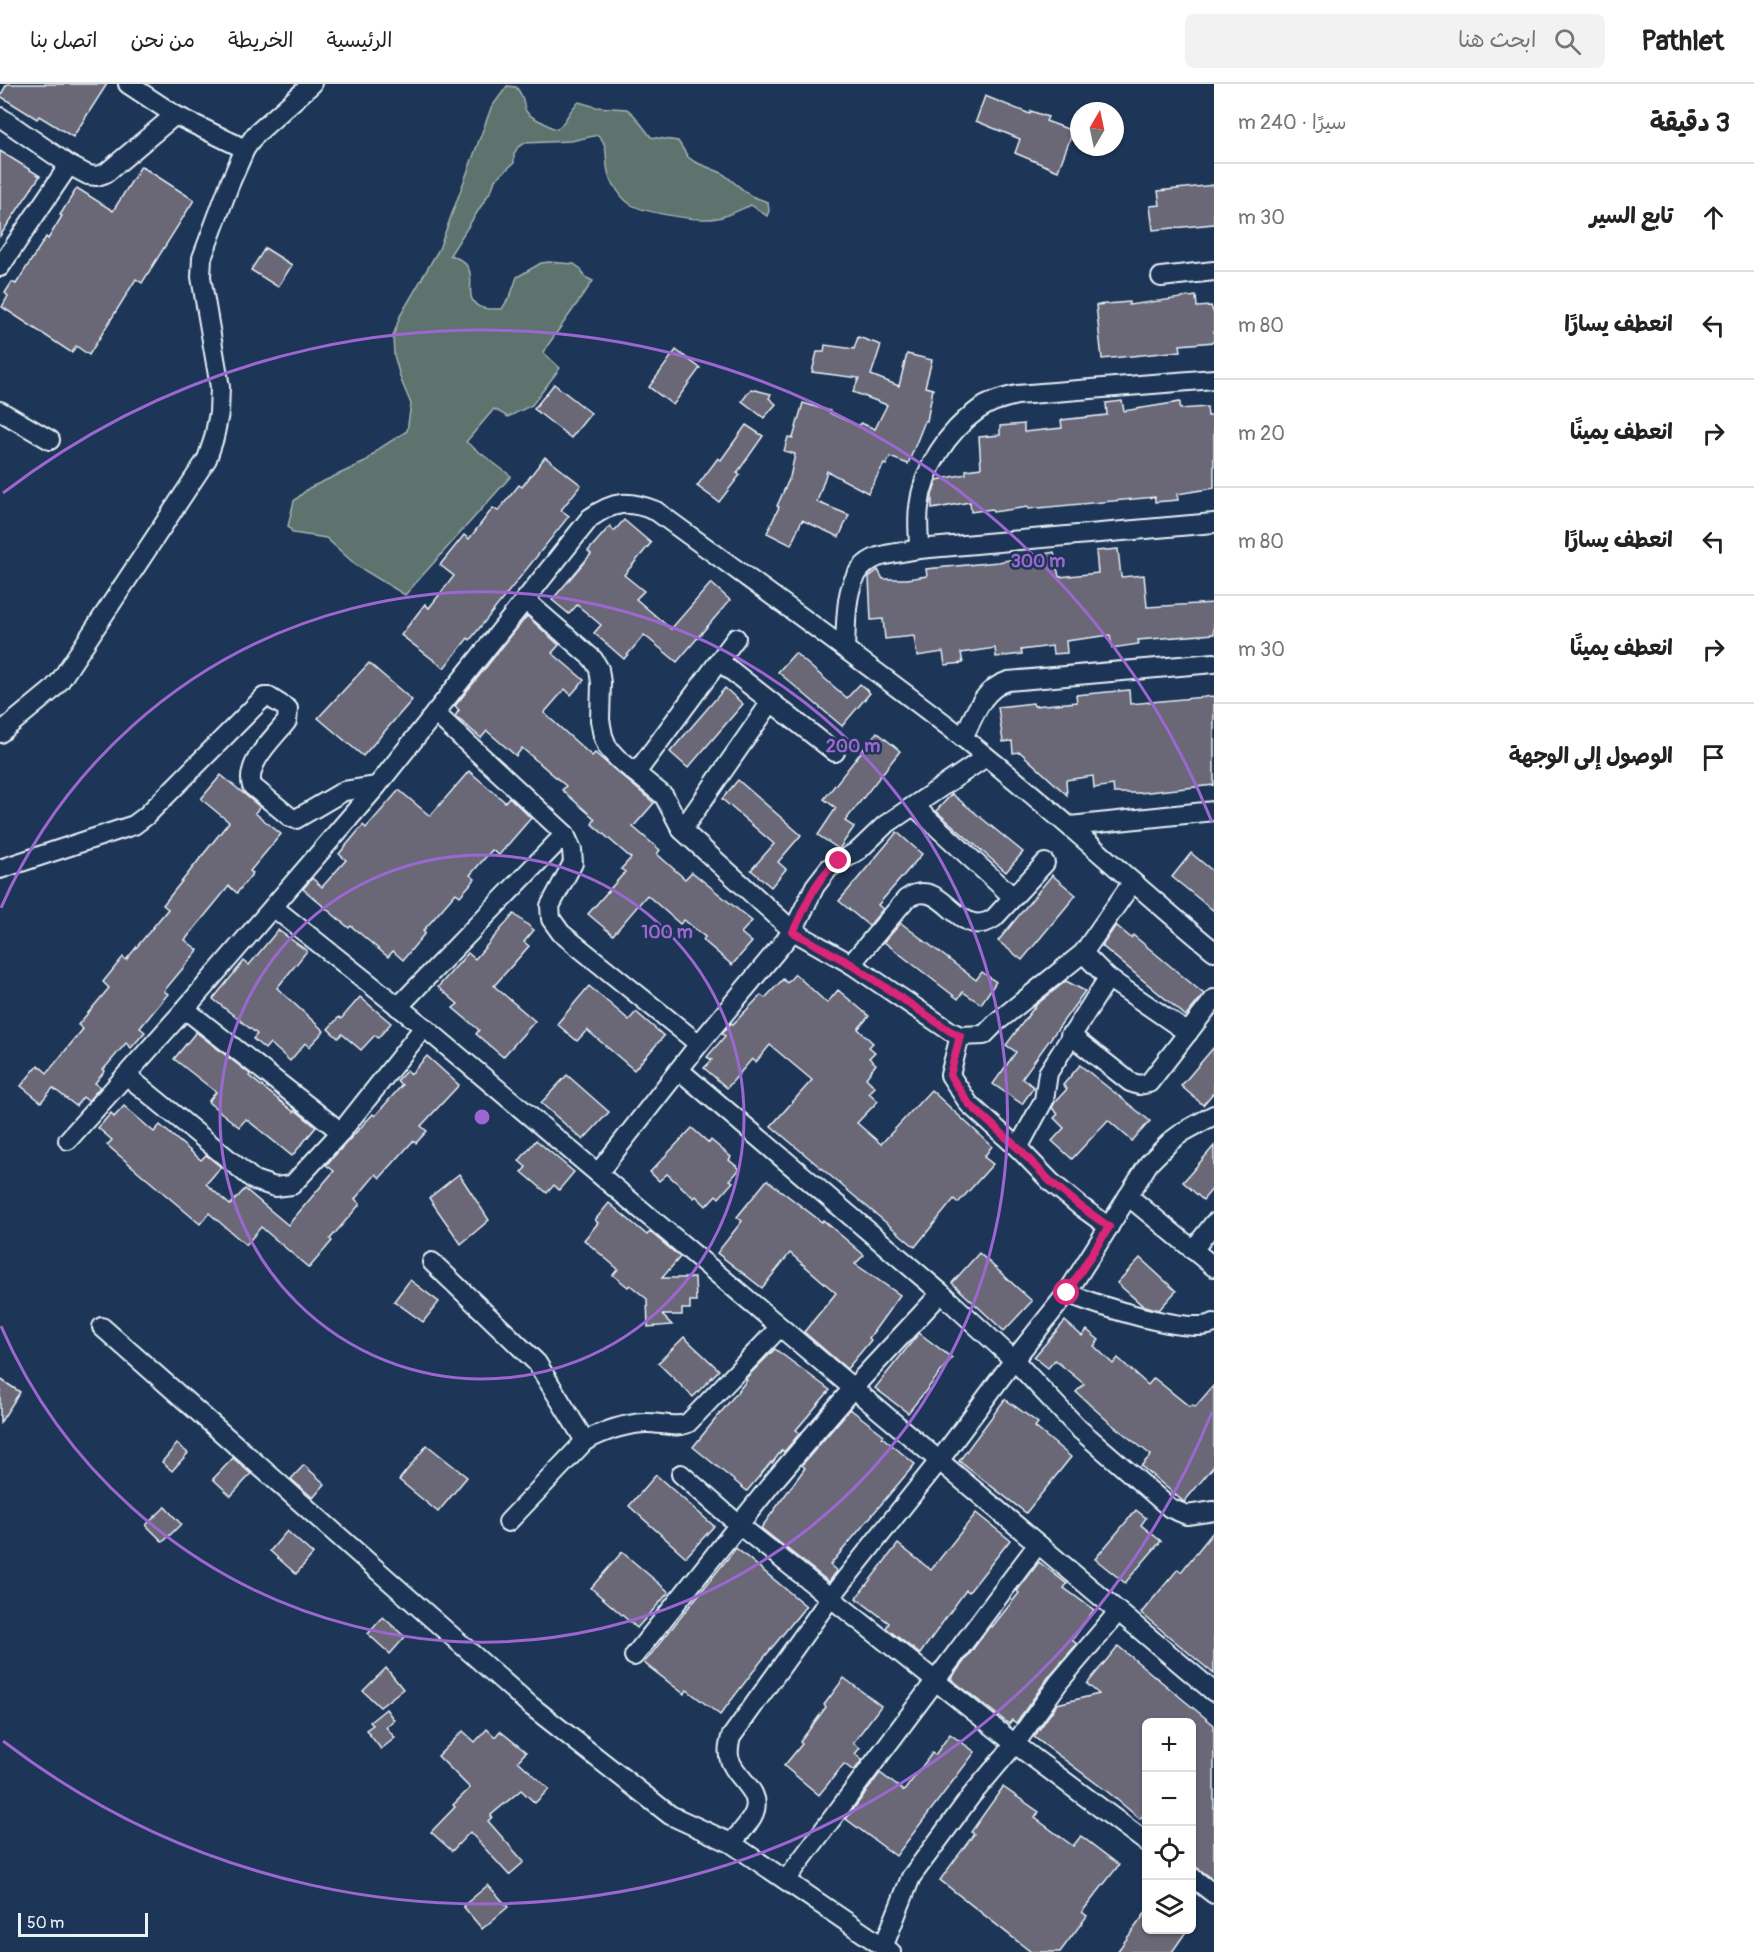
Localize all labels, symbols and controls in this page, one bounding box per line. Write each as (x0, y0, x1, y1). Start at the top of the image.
search box (1185, 14, 1605, 68)
text: Pathlet (1641, 24, 1724, 59)
icon: search (1551, 25, 1584, 58)
text: ابحث هنا (1458, 26, 1536, 54)
text: اتصل بنا (30, 27, 97, 54)
text: من نحن (130, 27, 195, 54)
text: الخريطة (228, 27, 293, 54)
text: الرئيسية (326, 27, 392, 54)
north arrow (1070, 102, 1124, 156)
text: 3 دقيقة (1650, 107, 1730, 139)
text: سيرًا · 240 m (1238, 110, 1347, 135)
icon: ahead (1697, 201, 1730, 234)
text: تابع السير (1590, 202, 1673, 230)
text: 30 m (1238, 205, 1285, 230)
icon: left (1697, 309, 1730, 342)
text: انعطف يسارًا (1564, 310, 1673, 338)
text: 80 m (1238, 313, 1284, 338)
icon: right (1697, 417, 1730, 450)
text: انعطف يمينًا (1570, 418, 1673, 446)
text: 20 m (1238, 421, 1285, 446)
icon: left (1697, 525, 1730, 558)
text: انعطف يسارًا (1564, 526, 1673, 554)
text: 80 m (1238, 529, 1284, 554)
text: 300 m (1011, 550, 1065, 573)
icon: right (1697, 633, 1730, 666)
text: انعطف يمينًا (1570, 634, 1673, 662)
text: 30 m (1238, 637, 1285, 662)
text: 200 m (826, 735, 880, 758)
icon: arrive (1697, 741, 1730, 774)
text: الوصول إلى الوجهة (1509, 742, 1673, 770)
route end (825, 847, 851, 873)
text: 100 m (641, 921, 693, 944)
centre of rings (472, 1107, 492, 1127)
route start (1053, 1279, 1079, 1305)
map controls (1142, 1718, 1196, 1934)
button: + (1142, 1718, 1196, 1772)
button: − (1142, 1772, 1196, 1826)
button: locate (1142, 1826, 1196, 1880)
button: layers (1142, 1880, 1196, 1934)
scale bar (18, 1910, 148, 1938)
text: 50 m (27, 1913, 64, 1933)

